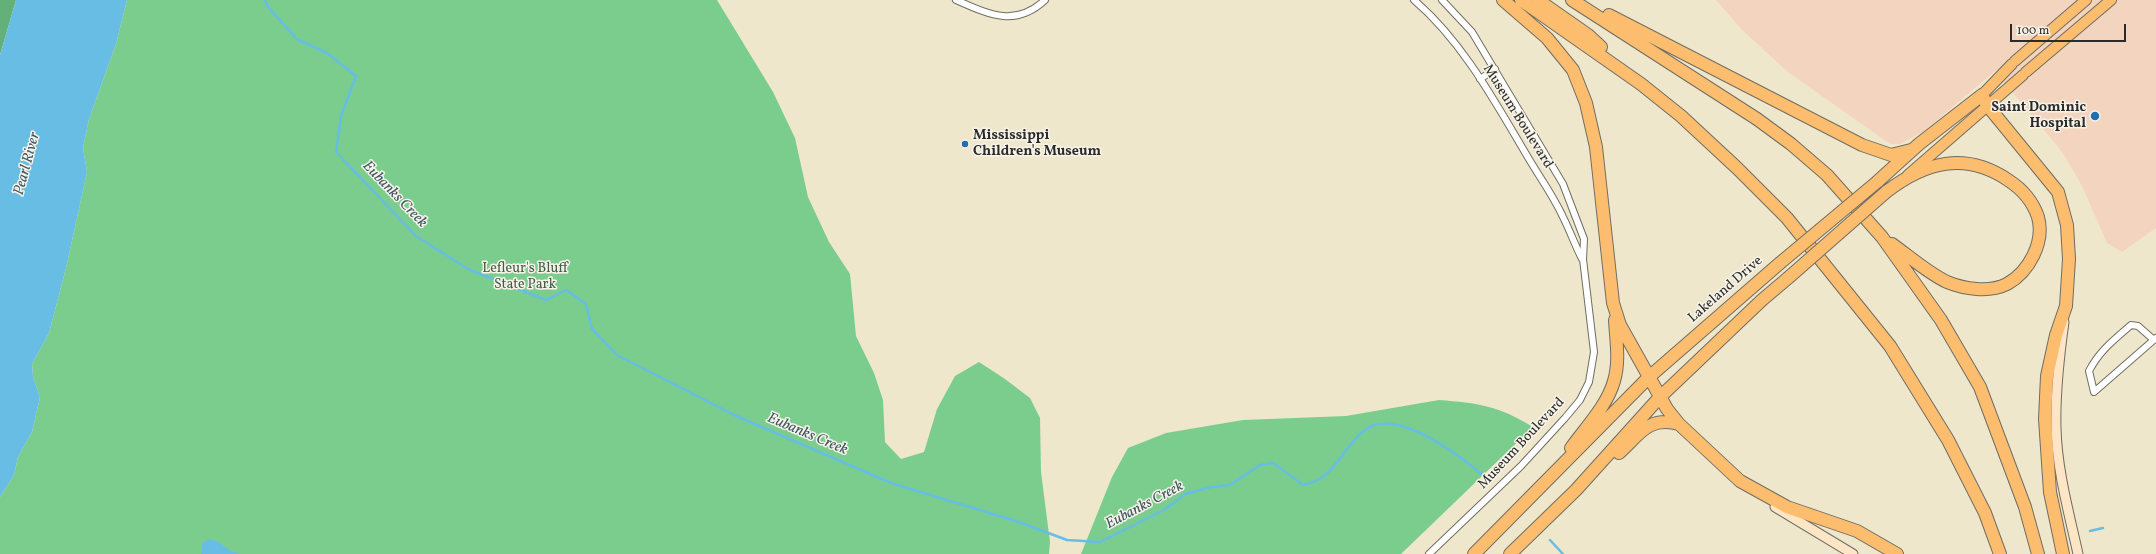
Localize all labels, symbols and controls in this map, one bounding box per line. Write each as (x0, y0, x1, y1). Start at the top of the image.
scale bar (2012, 16, 2128, 42)
text: 100 m (2017, 23, 2049, 39)
street label: Museum Boulevard (1478, 62, 1556, 172)
place label: Saint Dominic Hospital (1991, 100, 2086, 132)
marker: Saint Dominic Hospital (2089, 110, 2101, 122)
place label: Mississippi Children's Museum (973, 128, 1101, 160)
water label: Pearl River (11, 131, 45, 197)
marker: Mississippi Children's Museum (960, 139, 970, 149)
water label: Eubanks Creek (358, 158, 430, 232)
street label: Lakeland Drive (1685, 253, 1767, 327)
park label: Lefleur's Bluff State Park (482, 261, 568, 294)
street label: Museum Boulevard (1475, 395, 1569, 493)
water label: Eubanks Creek (764, 410, 850, 460)
water label: Eubanks Creek (1103, 478, 1187, 534)

